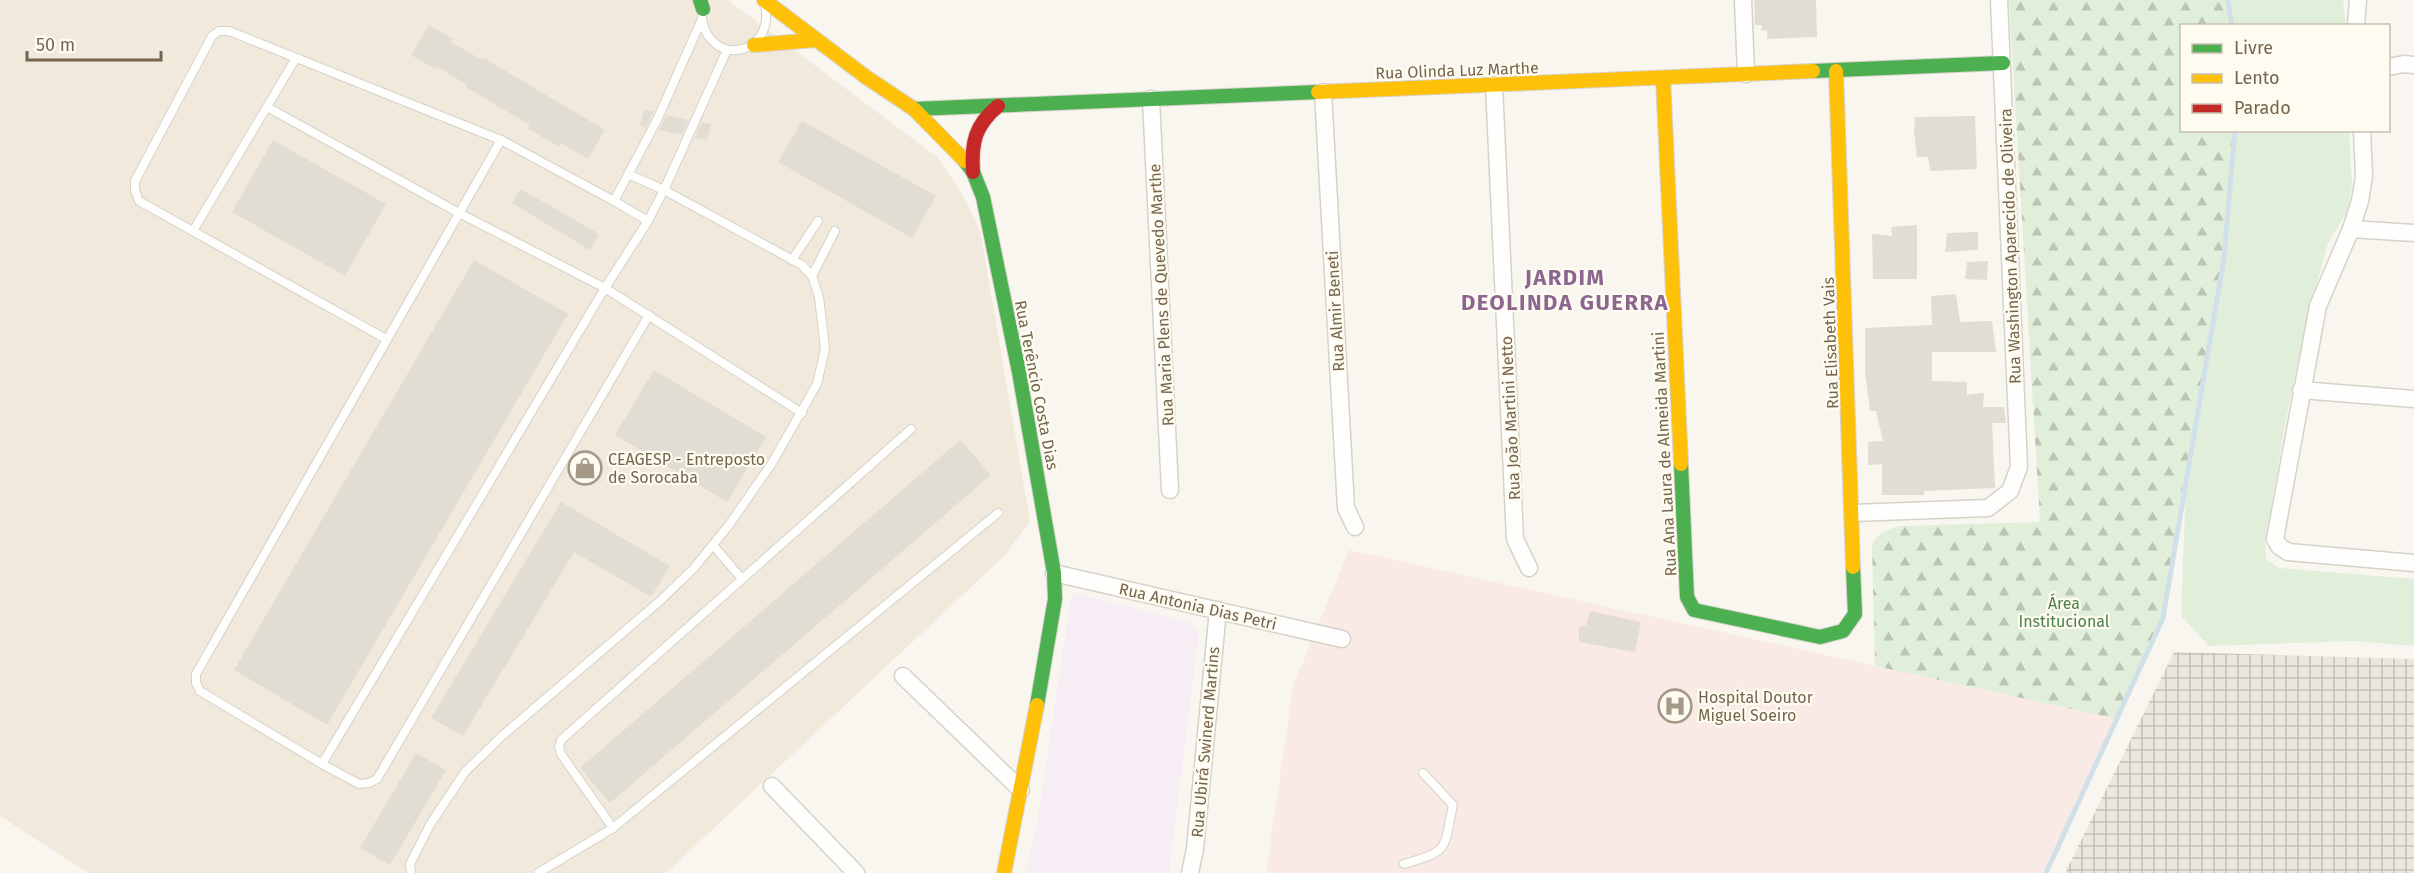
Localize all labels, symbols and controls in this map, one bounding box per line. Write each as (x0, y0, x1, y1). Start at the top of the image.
scale bar (27, 24, 160, 62)
legend (2180, 24, 2390, 132)
text: 50 m (36, 34, 75, 56)
text: Livre (2234, 37, 2273, 59)
street label: Rua Olinda Luz Marthe (1375, 58, 1539, 83)
text: Lento (2234, 67, 2280, 89)
text: Parado (2234, 97, 2291, 119)
street label: Rua Washington Aparecido de Oliveira (1996, 108, 2025, 384)
street label: Rua Maria Plens de Quevedo Marthe (1145, 163, 1178, 427)
street label: Rua Almir Beneti (1323, 250, 1348, 372)
district label: JARDIM DEOLINDA GUERRA (1461, 264, 1669, 316)
street label: Rua Elisabeth Vais (1819, 277, 1842, 409)
street label: Rua Terêncio Costa Dias (1011, 299, 1062, 472)
street label: Rua Ana Laura de Almeida Martini (1649, 331, 1680, 577)
street label: Rua João Martini Netto (1497, 335, 1524, 501)
shop icon: CEAGESP - Entreposto de Sorocaba (567, 450, 603, 486)
place label: CEAGESP - Entreposto de Sorocaba (608, 450, 765, 487)
street label: Rua Antonia Dias Petri (1117, 579, 1279, 634)
park label: Área Institucional (2018, 593, 2110, 631)
street label: Rua Ubirá Swinerd Martins (1188, 646, 1223, 838)
hospital icon: Hospital Doutor Miguel Soeiro (1657, 688, 1693, 724)
place label: Hospital Doutor Miguel Soeiro (1698, 688, 1814, 725)

